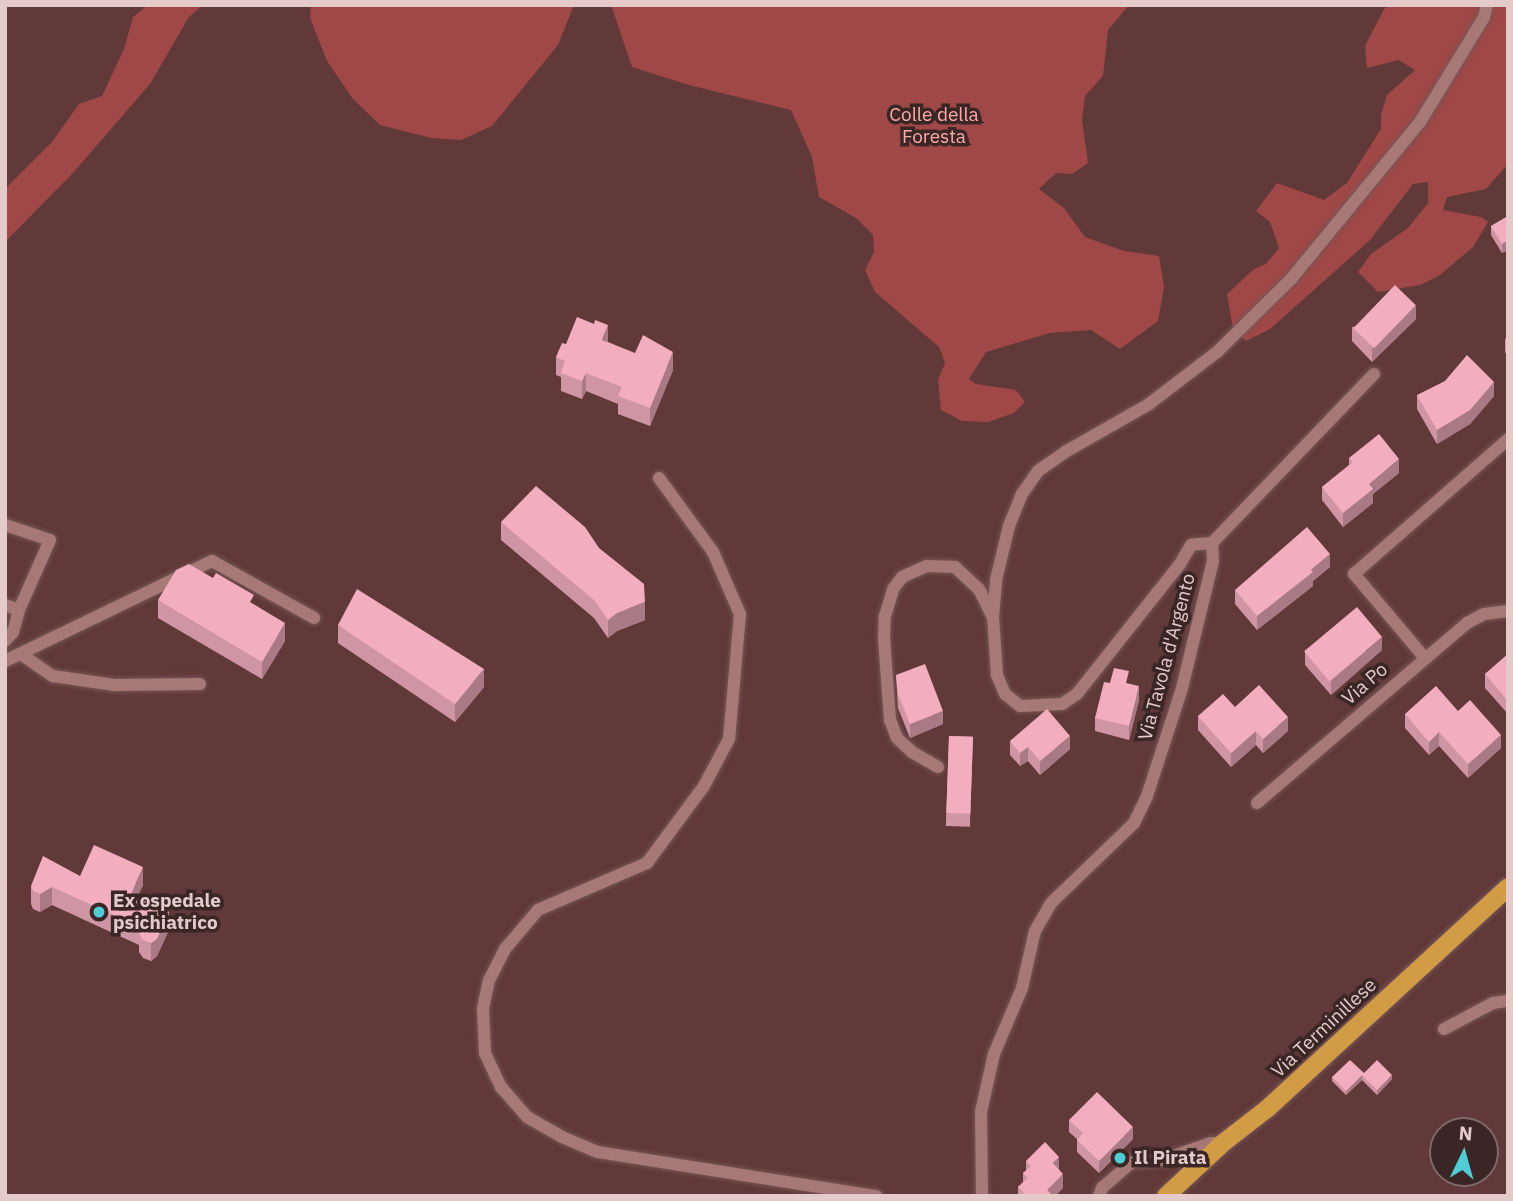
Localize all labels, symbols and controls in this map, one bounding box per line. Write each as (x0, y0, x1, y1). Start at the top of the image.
park label: Colle della Foresta (889, 104, 979, 148)
street label: Via Tavola d'Argento (1134, 571, 1200, 743)
street label: Via Po (1338, 658, 1392, 710)
place label: Ex ospedale psichiatrico (113, 890, 221, 934)
marker: Ex ospedale psichiatrico (91, 904, 107, 920)
street label: Via Terminillese (1267, 974, 1381, 1082)
north arrow (1429, 1117, 1499, 1187)
text: N (1458, 1121, 1474, 1146)
place label: Il Pirata (1134, 1147, 1207, 1169)
marker: Il Pirata (1112, 1150, 1128, 1166)

